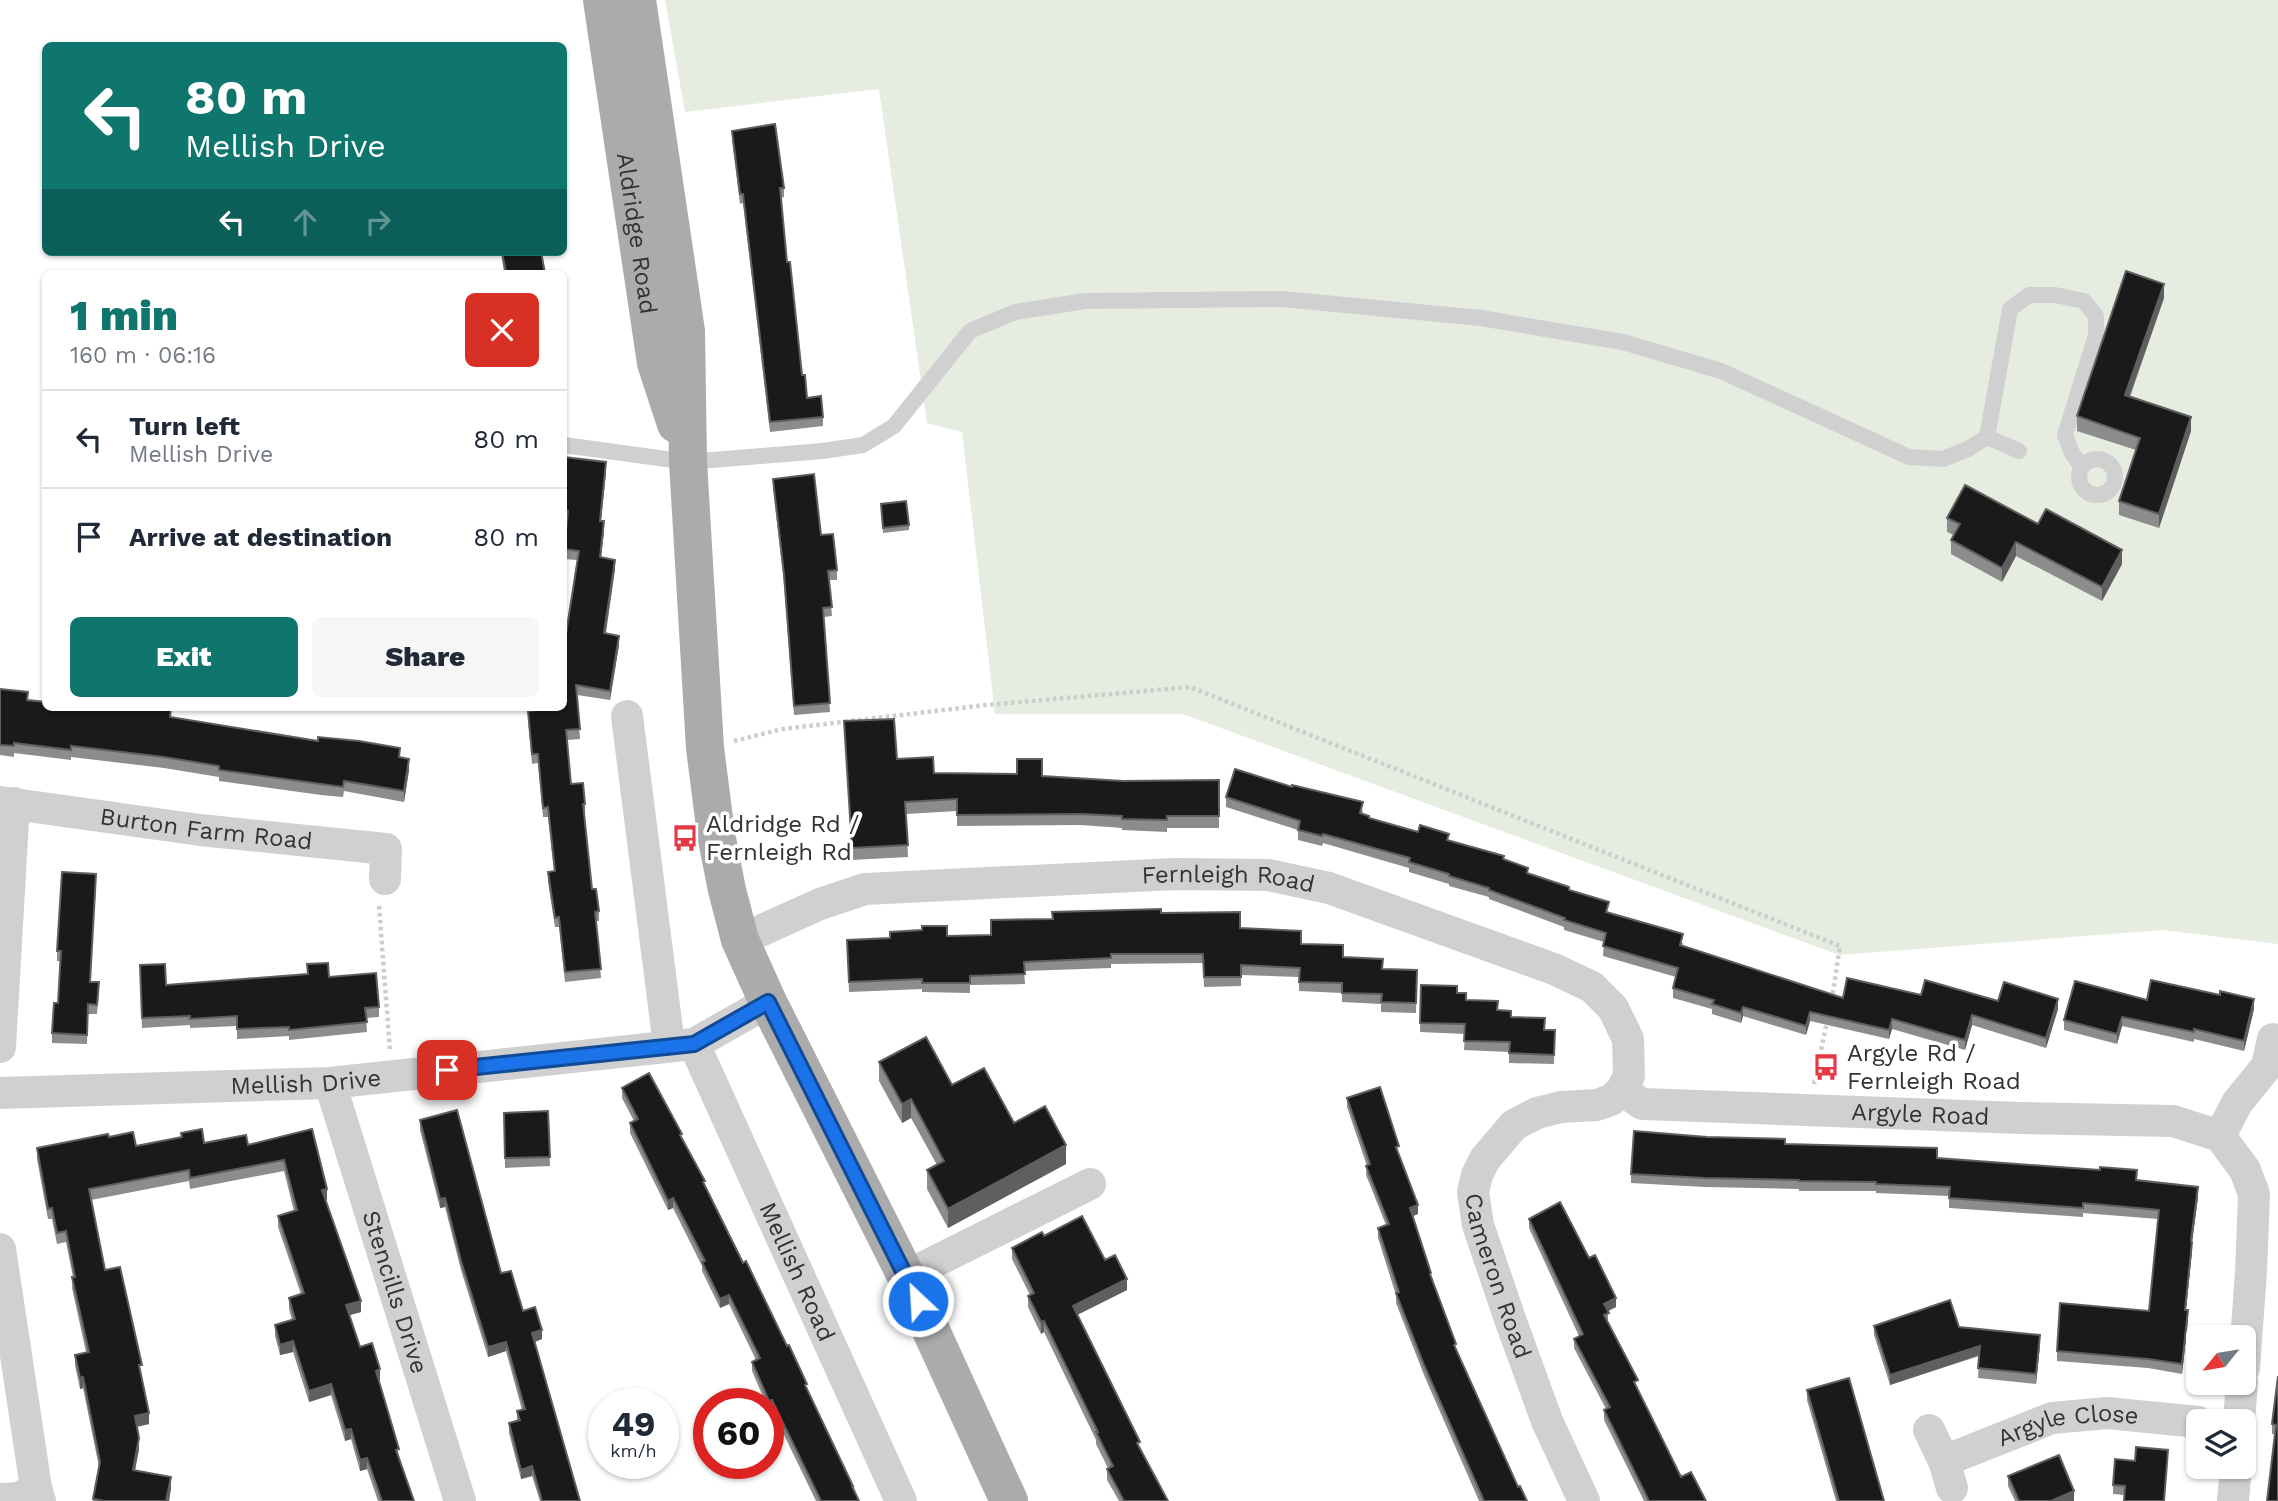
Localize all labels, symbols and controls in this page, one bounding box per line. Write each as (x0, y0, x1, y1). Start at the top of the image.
text: 80 m (185, 68, 307, 126)
icon: left (70, 70, 161, 161)
text: Mellish Drive (185, 127, 386, 165)
street label: Aldridge Road (611, 151, 663, 316)
icon: left (213, 203, 251, 241)
icon: ahead (286, 203, 324, 241)
icon: right (359, 203, 397, 241)
text: 1 min (70, 291, 178, 340)
button: close (465, 293, 539, 367)
text: 160 m · 06:16 (70, 342, 216, 369)
text: Turn left (129, 411, 240, 441)
icon: left (70, 420, 108, 458)
text: 80 m (473, 424, 539, 454)
text: Mellish Drive (129, 441, 273, 468)
icon: arrive (70, 518, 108, 556)
text: Arrive at destination (129, 522, 392, 552)
text: 80 m (473, 522, 539, 552)
button: Exit (70, 617, 298, 697)
button: Share (312, 617, 539, 697)
street label: Burton Farm Road (98, 802, 314, 855)
place label: Aldridge Rd / Fernleigh Rd (706, 810, 860, 866)
bus stop icon: Aldridge Rd / Fernleigh Rd (670, 823, 700, 853)
street label: Fernleigh Road (1141, 860, 1317, 899)
place label: Argyle Rd / Fernleigh Road (1847, 1039, 2021, 1095)
pin (417, 1040, 477, 1100)
icon: arrive (428, 1051, 466, 1089)
bus stop icon: Argyle Rd / Fernleigh Road (1811, 1052, 1841, 1082)
street label: Mellish Drive (230, 1064, 382, 1100)
street label: Argyle Road (1851, 1098, 1990, 1131)
street label: Cameron Road (1459, 1191, 1537, 1362)
street label: Mellish Road (754, 1198, 841, 1346)
street label: Stencills Drive (357, 1207, 434, 1377)
position arrow (881, 1264, 955, 1338)
north arrow (2186, 1325, 2256, 1395)
map controls (2186, 1325, 2256, 1479)
speed limit sign: 60 (693, 1388, 784, 1479)
street label: Argyle Close (1993, 1399, 2140, 1452)
text: 49 (611, 1403, 656, 1445)
button: layers (2186, 1409, 2256, 1479)
text: km/h (610, 1440, 657, 1461)

